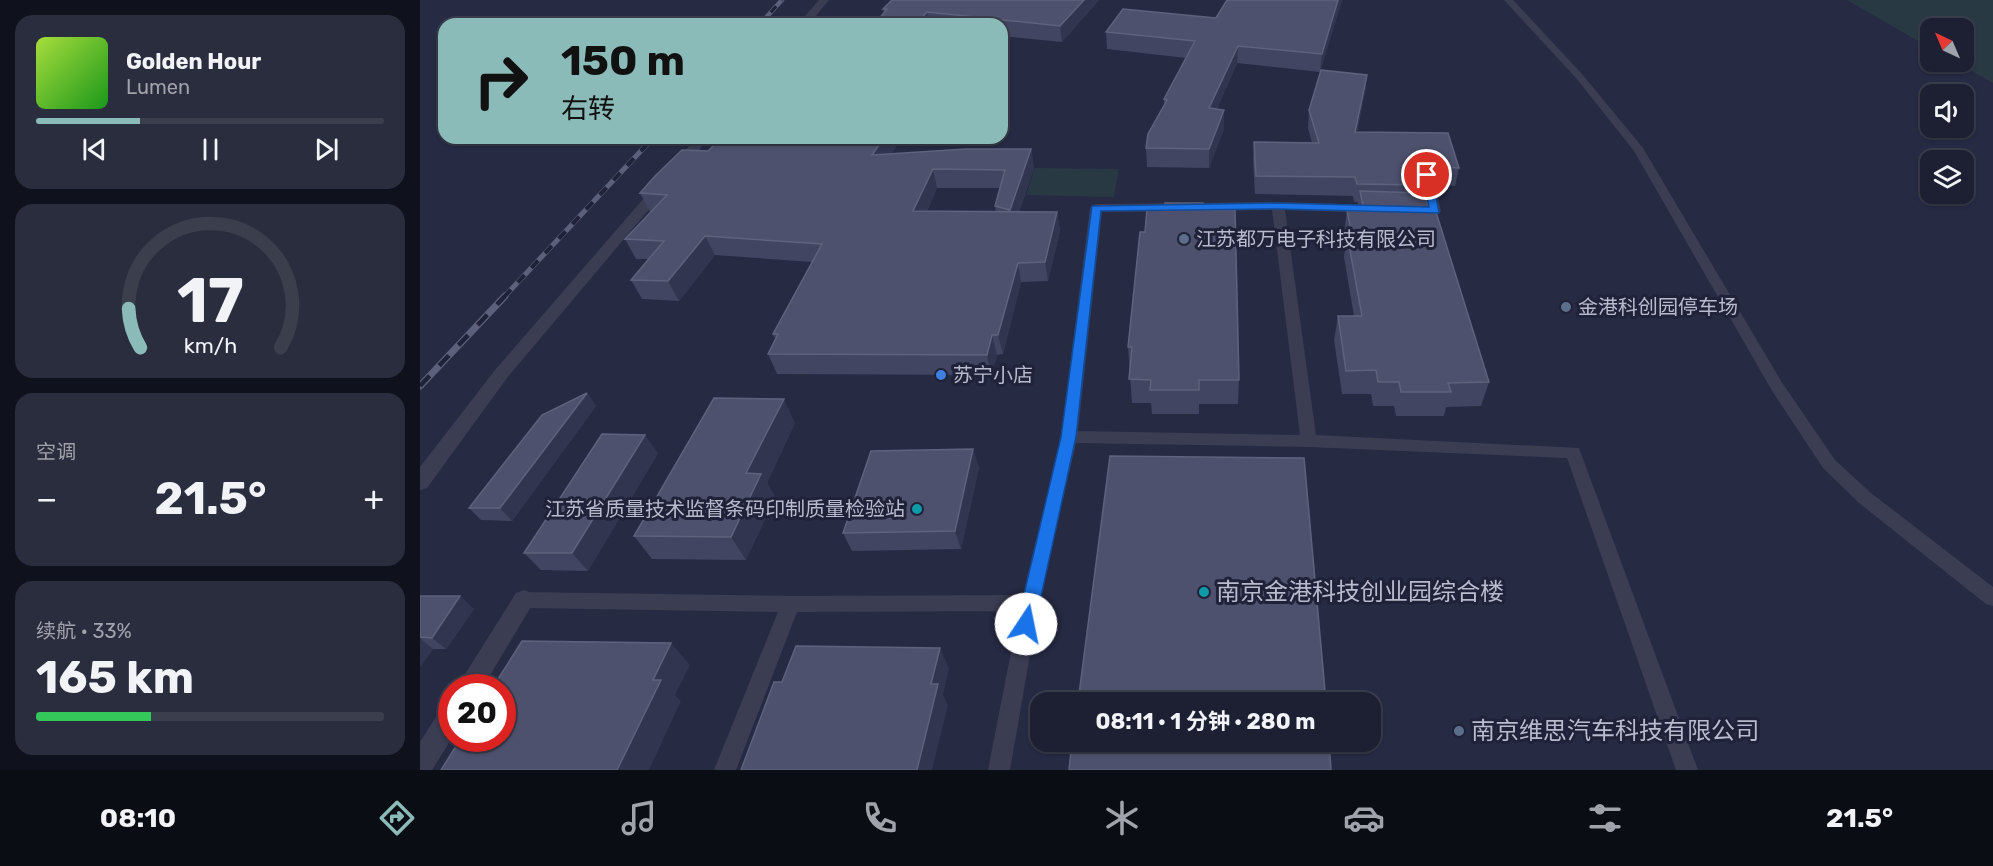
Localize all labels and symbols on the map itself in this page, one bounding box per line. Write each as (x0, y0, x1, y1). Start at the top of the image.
north arrow (1920, 18, 1974, 72)
pin (1401, 149, 1452, 200)
place label: 江苏都万电子科技有限公司 (1196, 227, 1436, 251)
marker: 江苏都万电子科技有限公司 (1177, 232, 1191, 246)
place label: 金港科创园停车场 (1578, 295, 1738, 319)
marker: 金港科创园停车场 (1559, 300, 1573, 314)
place label: 苏宁小店 (953, 363, 1033, 387)
marker: 苏宁小店 (934, 368, 948, 382)
place label: 江苏省质量技术监督条码印制质量检验站 (545, 497, 905, 521)
marker: 江苏省质量技术监督条码印制质量检验站 (910, 502, 924, 516)
place label: 南京金港科技创业园综合楼 (1216, 578, 1504, 606)
marker: 南京金港科技创业园综合楼 (1197, 585, 1211, 599)
position arrow (994, 592, 1058, 656)
speed limit sign: 20 (438, 674, 516, 752)
place label: 南京维思汽车科技有限公司 (1471, 717, 1759, 745)
marker: 南京维思汽车科技有限公司 (1452, 724, 1466, 738)

